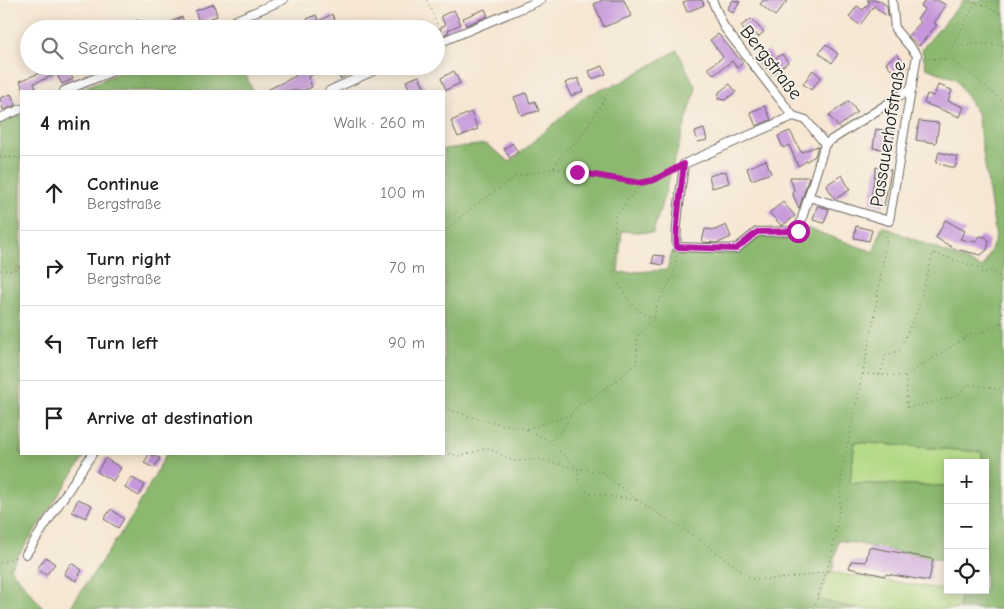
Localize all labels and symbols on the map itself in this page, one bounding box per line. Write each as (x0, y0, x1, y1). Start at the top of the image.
street label: Bergstraße (735, 21, 807, 104)
street label: Passauerhofstraße (866, 60, 910, 209)
route end (566, 161, 589, 184)
route start (787, 220, 810, 243)

